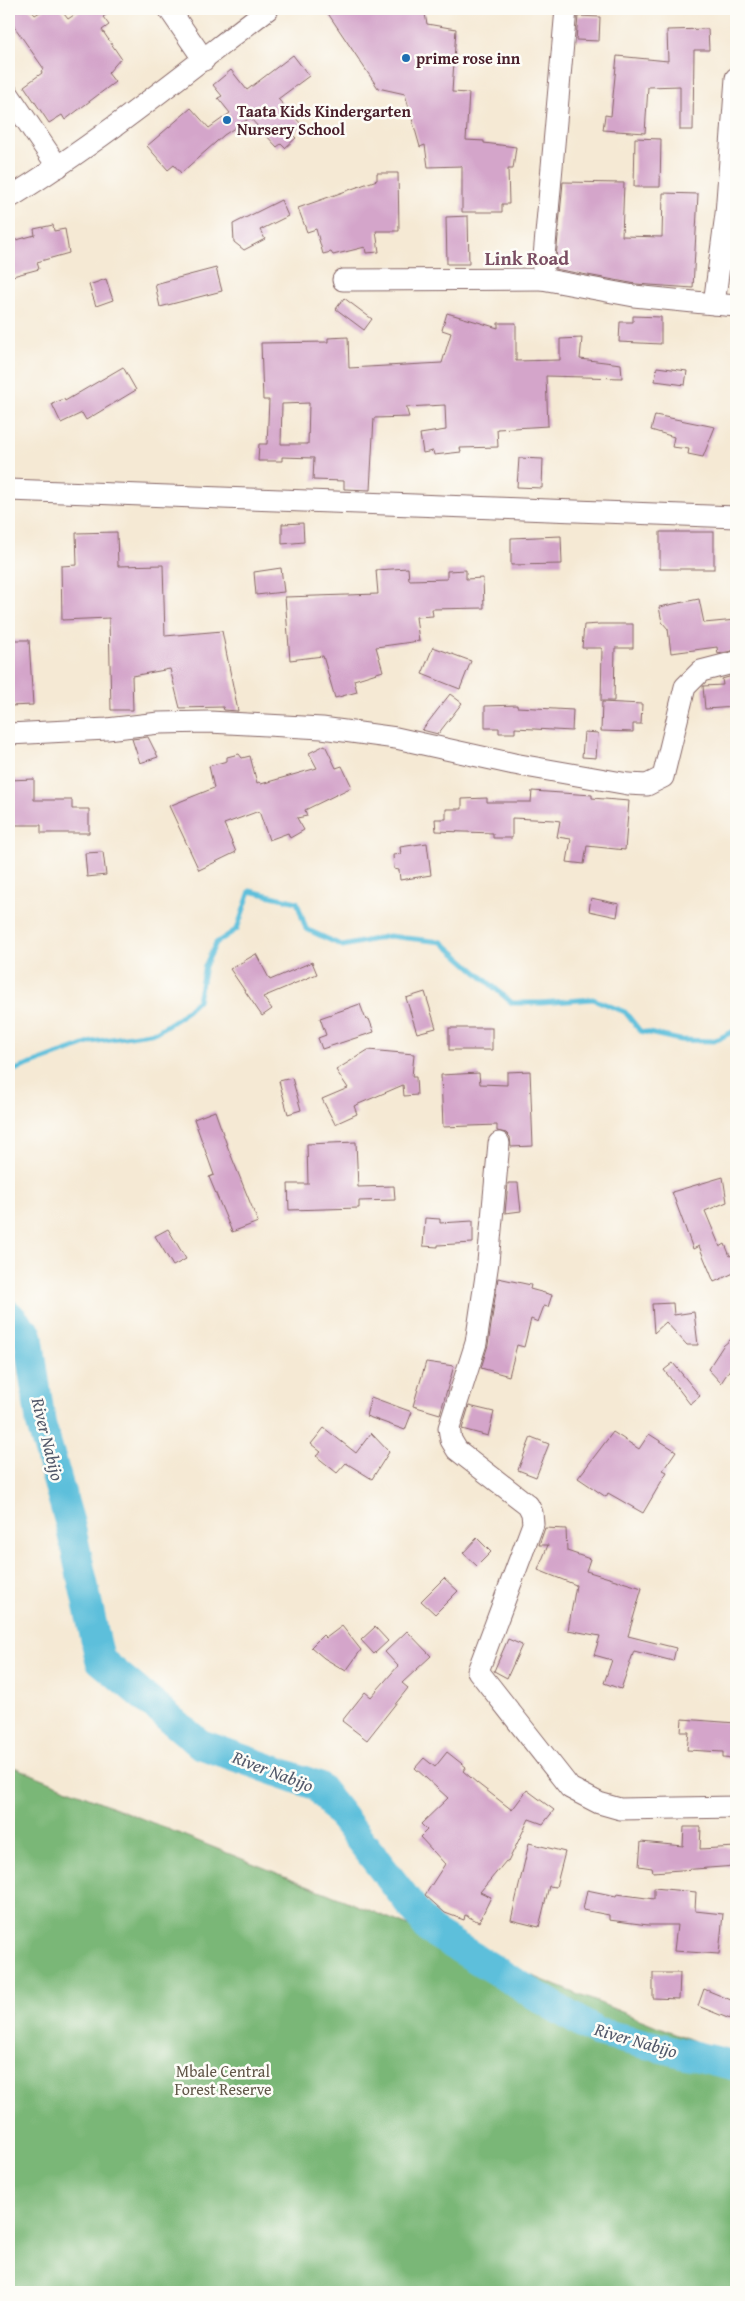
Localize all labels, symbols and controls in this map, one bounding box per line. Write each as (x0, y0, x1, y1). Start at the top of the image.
place label: prime rose inn (416, 46, 521, 70)
marker: prime rose inn (400, 52, 412, 64)
place label: Taata Kids Kindergarten Nursery School (237, 99, 411, 141)
marker: Taata Kids Kindergarten Nursery School (221, 114, 233, 126)
district label: Link Road (485, 244, 569, 272)
water label: River Nabijo (24, 1394, 71, 1484)
water label: River Nabijo (228, 1743, 318, 1799)
water label: River Nabijo (591, 2015, 681, 2065)
park label: Mbale Central Forest Reserve (175, 2059, 272, 2101)

